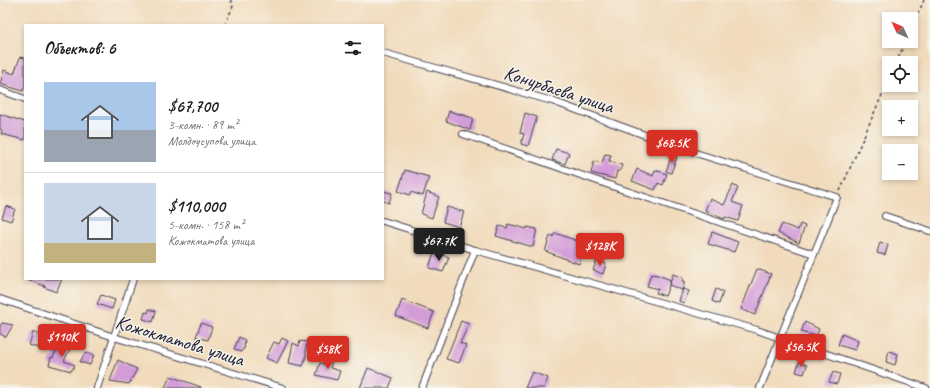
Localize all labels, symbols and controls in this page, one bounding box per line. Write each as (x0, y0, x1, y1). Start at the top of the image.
north arrow (882, 12, 918, 48)
map controls (882, 12, 918, 180)
icon: filters (342, 37, 364, 59)
text: Объектов: 6 (44, 38, 115, 59)
button: locate (882, 56, 918, 92)
street label: Конурбаева улица (501, 60, 619, 120)
text: $67,700 (168, 96, 218, 117)
icon: home (76, 98, 124, 146)
button: + (882, 100, 918, 136)
text: 3-комн. · 89 m² (168, 117, 238, 133)
pin: $68.5K (639, 130, 705, 164)
text: Молдоусупова улица (168, 133, 255, 149)
text: $68.5K (656, 135, 688, 151)
button: − (882, 144, 918, 180)
text: $110,000 (168, 196, 225, 217)
icon: home (76, 199, 124, 247)
text: 5-комн. · 158 m² (168, 217, 244, 233)
pin: $67.7K (406, 228, 472, 262)
text: Кожокматова улица (168, 233, 254, 249)
text: $67.7K (423, 233, 455, 249)
pin: $128K (572, 233, 628, 267)
text: $128K (585, 238, 615, 254)
street label: Кожокматова улица (113, 309, 249, 372)
pin: $110K (34, 324, 90, 358)
text: $110K (47, 329, 77, 345)
pin: $56.5K (768, 334, 834, 368)
pin: $58K (304, 336, 352, 370)
text: $56.5K (785, 339, 817, 355)
text: $58K (316, 341, 340, 357)

